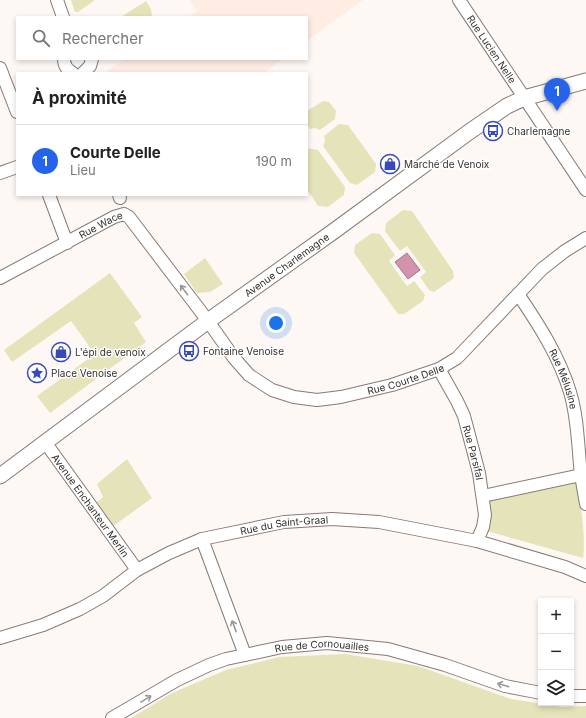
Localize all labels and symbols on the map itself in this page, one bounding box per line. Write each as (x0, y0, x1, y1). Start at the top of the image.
street label: Rue Lucien Nelle (465, 13, 519, 86)
pin: 1 (544, 78, 570, 111)
bus stop icon: Charlemagne (482, 120, 504, 142)
place label: Charlemagne (507, 125, 570, 137)
shop icon: Marché de Venoix (379, 153, 401, 175)
place label: Marché de Venoix (404, 158, 490, 170)
street label: Rue Wace (77, 209, 124, 241)
street label: Avenue Charlemagne (242, 230, 331, 299)
one-way arrow (180, 284, 189, 295)
your location (266, 313, 286, 333)
bus stop icon: Fontaine Venoise (178, 340, 200, 362)
shop icon: L'épi de venoix (50, 341, 72, 363)
place label: Fontaine Venoise (203, 345, 284, 357)
place label: L'épi de venoix (75, 346, 146, 358)
street label: Rue Mélusine (547, 347, 580, 410)
street label: Rue Courte Delle (366, 361, 446, 397)
place icon: Place Venoise (26, 362, 48, 384)
place label: Place Venoise (51, 367, 118, 379)
street label: Rue Parsifal (461, 424, 486, 481)
street label: Avenue Enchanteur Merlin (49, 451, 132, 559)
street label: Rue du Saint-Graal (239, 513, 328, 537)
one-way arrow (230, 620, 237, 633)
street label: Rue de Cornouailles (274, 637, 370, 654)
one-way arrow (496, 681, 509, 688)
one-way arrow (140, 694, 152, 702)

